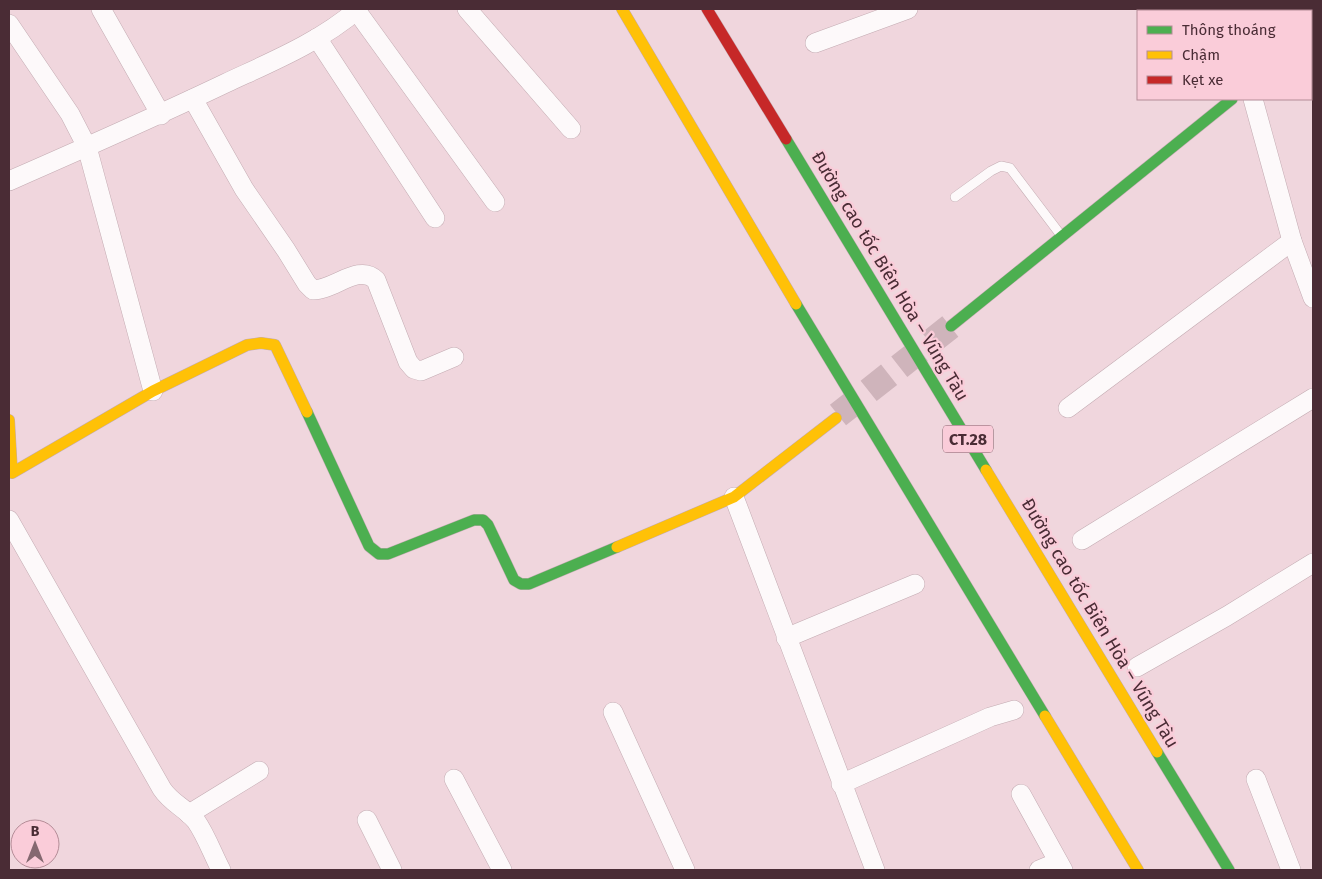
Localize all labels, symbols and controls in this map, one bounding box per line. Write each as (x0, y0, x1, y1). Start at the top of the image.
legend (1137, 10, 1312, 100)
text: Thông thoáng (1182, 21, 1276, 39)
text: Chậm (1182, 46, 1220, 64)
text: Kẹt xe (1182, 71, 1224, 89)
street label: Đường cao tốc Biên Hòa – Vũng Tàu (807, 147, 973, 405)
road number: CT.28 (943, 426, 993, 452)
street label: Đường cao tốc Biên Hòa – Vũng Tàu (1017, 494, 1183, 752)
north arrow (10, 819, 60, 869)
text: B (31, 823, 40, 840)

